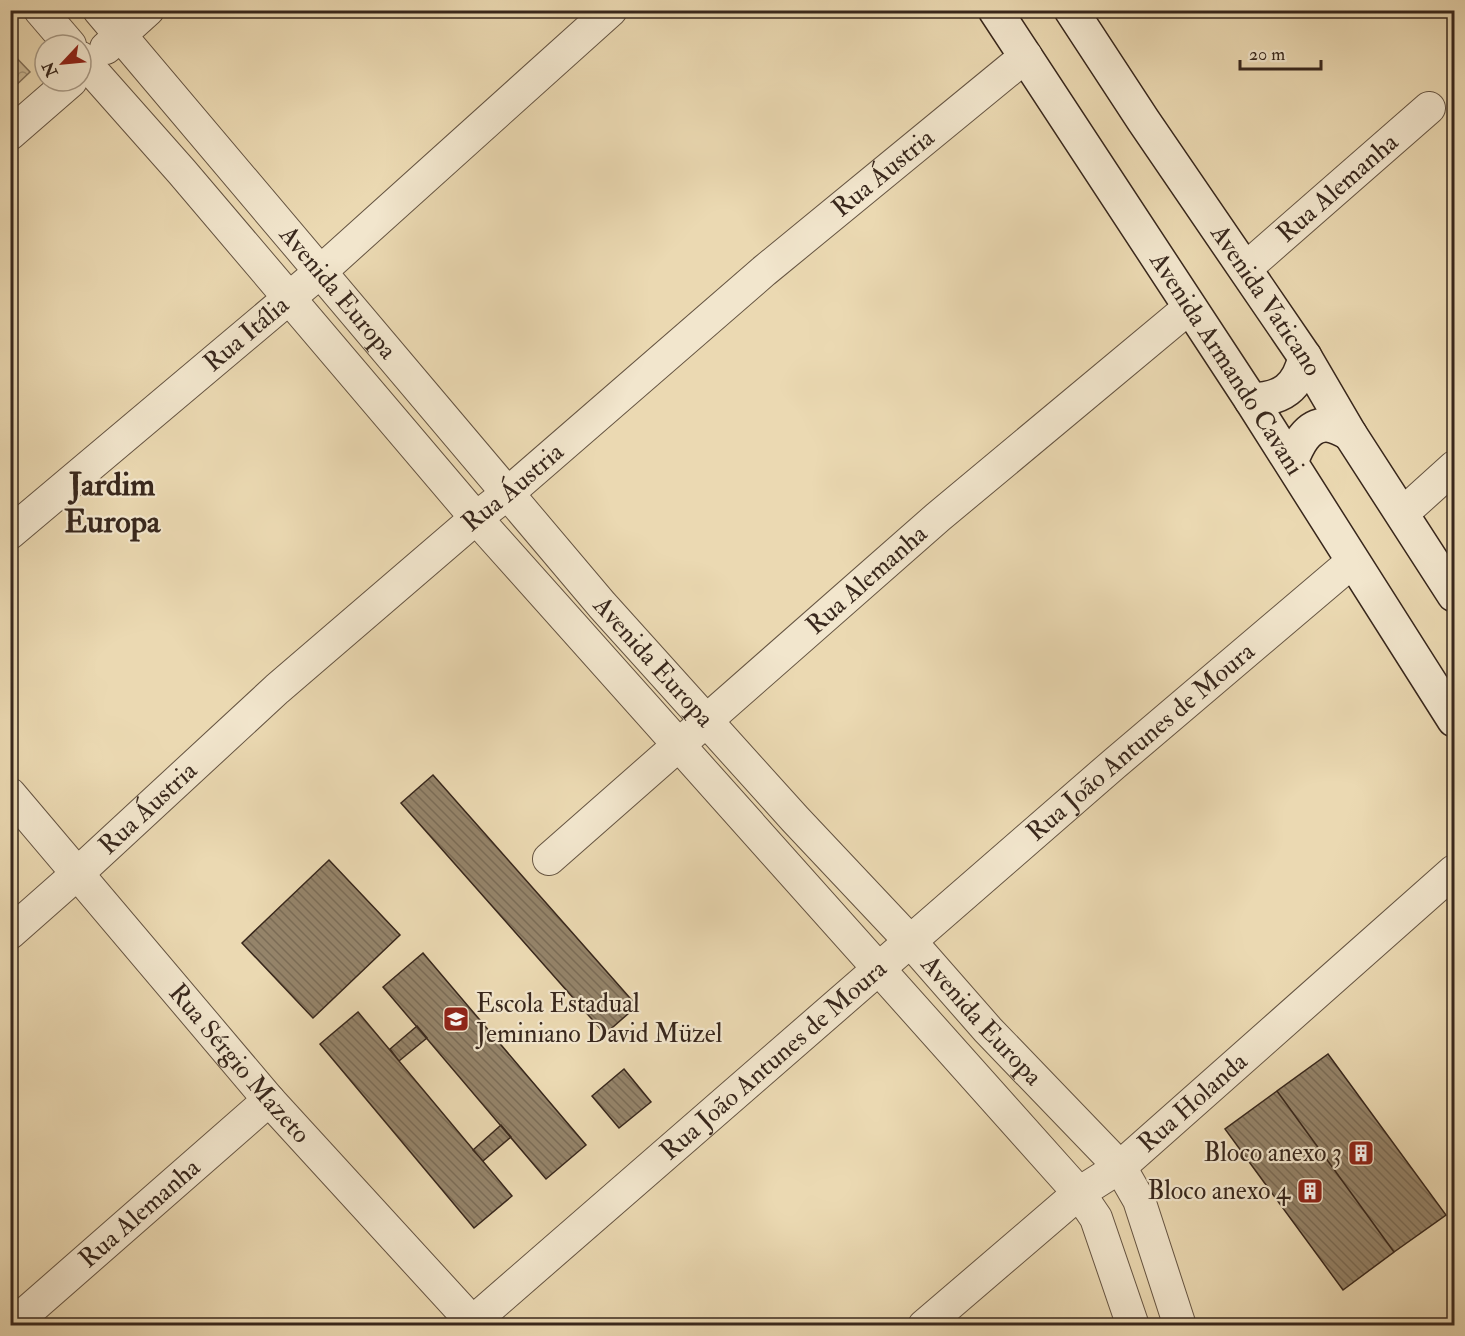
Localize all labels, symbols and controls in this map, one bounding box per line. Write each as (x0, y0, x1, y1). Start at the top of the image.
north arrow (33, 33, 93, 93)
scale bar (1240, 33, 1321, 71)
text: 20 m (1249, 43, 1285, 66)
text: N (38, 58, 63, 81)
street label: Rua Áustria (826, 122, 941, 224)
street label: Rua Alemanha (1270, 126, 1405, 250)
street label: Avenida Europa (272, 218, 404, 366)
street label: Avenida Vaticano (1203, 218, 1329, 382)
street label: Avenida Armando Cavani (1142, 246, 1311, 481)
street label: Rua Itália (197, 289, 296, 379)
street label: Rua Áustria (455, 436, 571, 539)
district label: Jardim Europa (64, 465, 161, 542)
street label: Rua Alemanha (800, 518, 934, 641)
street label: Avenida Europa (586, 589, 721, 734)
street label: Rua João Antunes de Moura (1020, 635, 1262, 848)
street label: Rua Áustria (92, 755, 204, 862)
street label: Avenida Europa (913, 948, 1049, 1093)
street label: Rua João Antunes de Moura (654, 953, 894, 1167)
street label: Rua Sérgio Mazeto (162, 977, 317, 1150)
place label: Escola Estadual Jeminiano David Müzel (475, 988, 723, 1050)
school or university icon: Escola Estadual Jeminiano David Müzel (441, 1004, 471, 1034)
street label: Rua Holanda (1131, 1045, 1254, 1159)
place label: Bloco anexo 3 (1203, 1137, 1342, 1169)
building icon: Bloco anexo 3 (1346, 1138, 1376, 1168)
street label: Rua Alemanha (72, 1151, 207, 1275)
place label: Bloco anexo 4 (1147, 1175, 1291, 1207)
building icon: Bloco anexo 4 (1295, 1176, 1325, 1206)

